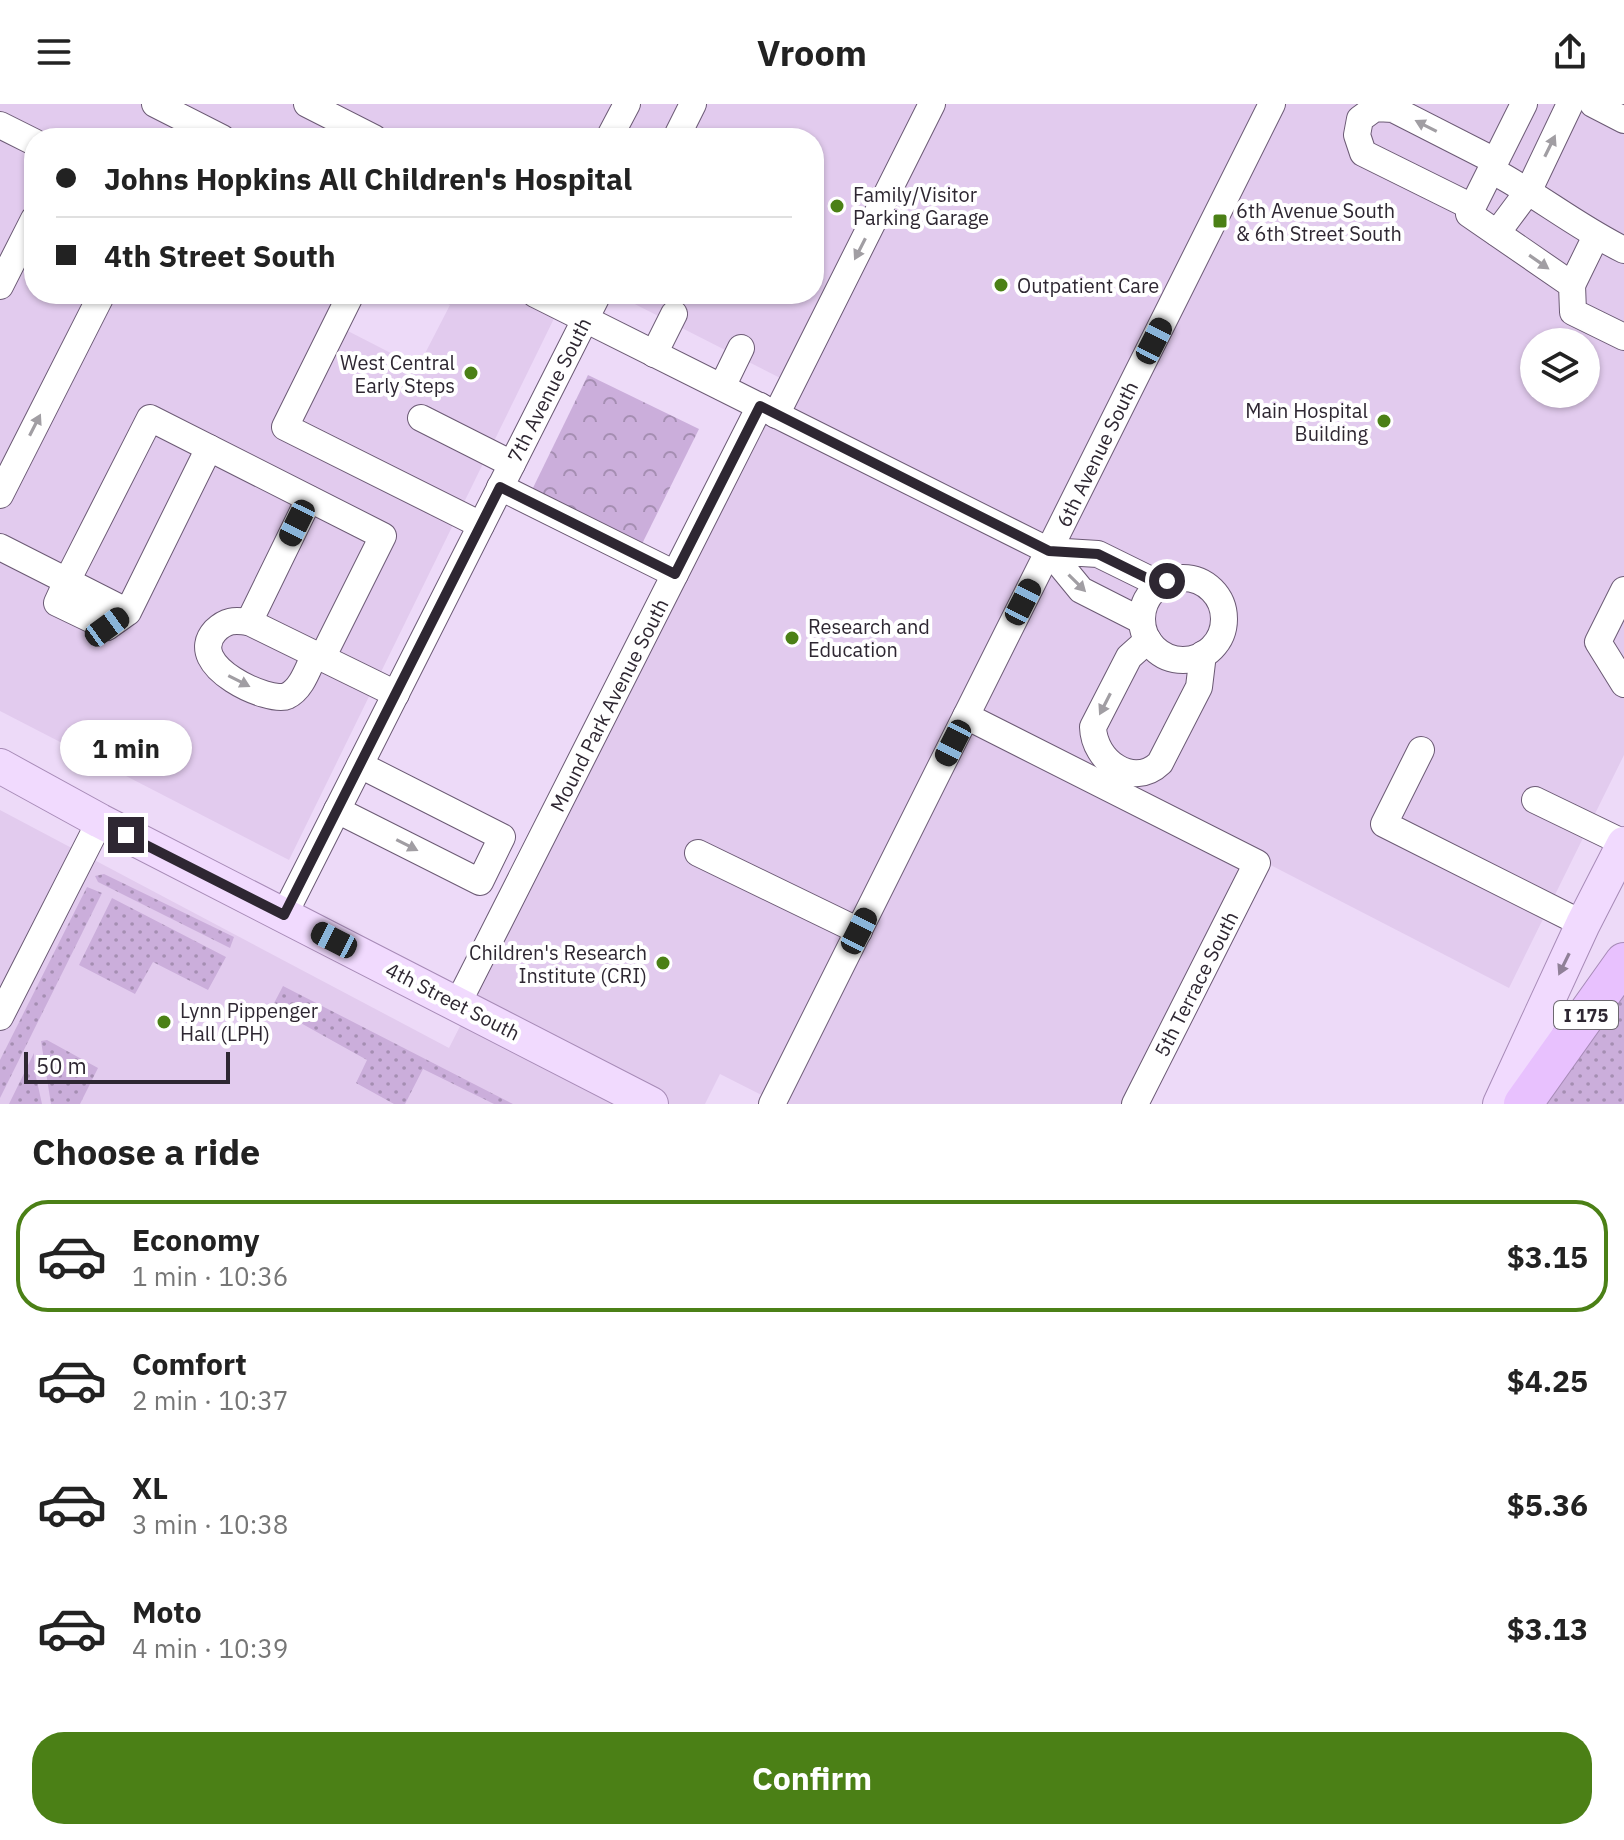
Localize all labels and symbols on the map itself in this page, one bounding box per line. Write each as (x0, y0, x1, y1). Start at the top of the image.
one-way arrow (1414, 119, 1437, 132)
one-way arrow (1543, 134, 1557, 158)
place label: Family/Visitor Parking Garage (853, 181, 989, 231)
marker: Family/Visitor Parking Garage (828, 197, 846, 215)
place label: 6th Avenue South & 6th Street South (1236, 197, 1402, 247)
marker: 6th Avenue South & 6th Street South (1211, 212, 1229, 230)
one-way arrow (853, 237, 866, 260)
one-way arrow (1528, 254, 1549, 269)
place label: Outpatient Care (1017, 272, 1159, 299)
marker: Outpatient Care (992, 276, 1010, 294)
street label: 7th Avenue South (501, 313, 597, 467)
car (1132, 314, 1176, 368)
place label: West Central Early Steps (340, 349, 455, 399)
marker: West Central Early Steps (462, 364, 480, 382)
street label: 6th Avenue South (1050, 377, 1144, 531)
place label: Main Hospital Building (1245, 397, 1368, 447)
marker: Main Hospital Building (1375, 412, 1393, 430)
one-way arrow (29, 414, 42, 437)
car (276, 496, 318, 550)
route start (1149, 563, 1185, 599)
one-way arrow (1067, 573, 1086, 592)
car (1001, 575, 1045, 629)
street label: Mound Park Avenue South (543, 594, 675, 816)
car (81, 603, 133, 651)
place label: Research and Education (808, 613, 930, 663)
marker: Research and Education (783, 629, 801, 647)
one-way arrow (228, 675, 251, 688)
one-way arrow (1099, 692, 1112, 715)
car (931, 716, 975, 770)
callout: 1 min (60, 719, 192, 775)
route end (108, 817, 144, 853)
one-way arrow (395, 838, 418, 852)
car (837, 904, 881, 958)
street label: 5th Terrace South (1148, 907, 1244, 1061)
car (307, 918, 361, 962)
place label: Children's Research Institute (CRI) (469, 939, 647, 989)
one-way arrow (1557, 952, 1571, 975)
marker: Children's Research Institute (CRI) (654, 954, 672, 972)
street label: 4th Street South (381, 956, 525, 1046)
place label: Lynn Pippenger Hall (LPH) (180, 997, 318, 1047)
road number: I 175 (1554, 1001, 1618, 1029)
marker: Lynn Pippenger Hall (LPH) (155, 1013, 173, 1031)
scale bar (24, 1048, 230, 1084)

